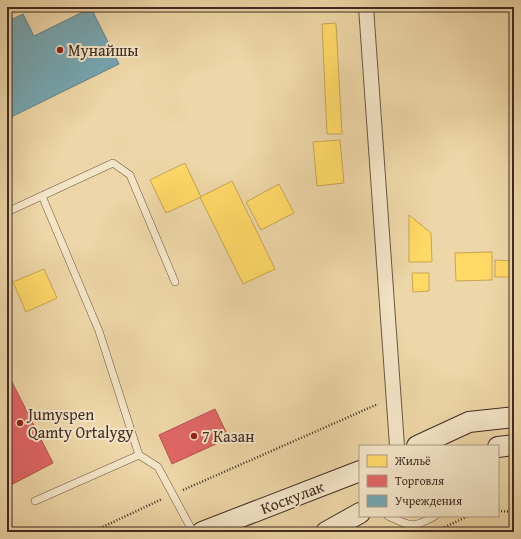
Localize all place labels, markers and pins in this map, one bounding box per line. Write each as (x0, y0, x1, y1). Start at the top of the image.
place label: Мунайшы (68, 38, 138, 62)
marker: Мунайшы (55, 45, 65, 55)
place label: Jumyspen Qamty Ortalygy (26, 402, 133, 444)
marker: Jumyspen Qamty Ortalygy (15, 418, 25, 428)
place label: 7 Казан (202, 424, 255, 448)
marker: 7 Казан (189, 431, 199, 441)

